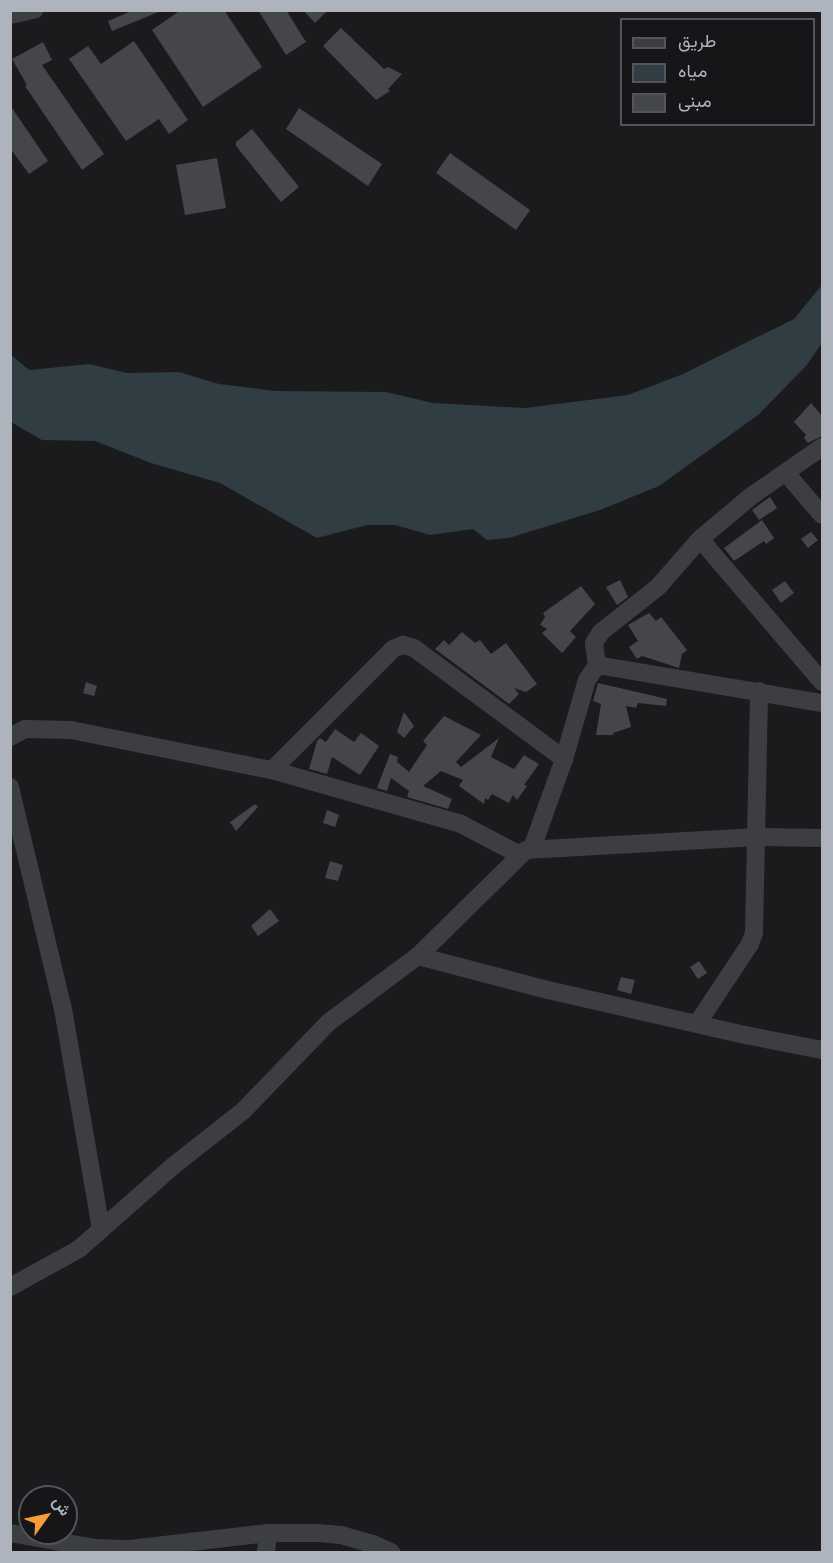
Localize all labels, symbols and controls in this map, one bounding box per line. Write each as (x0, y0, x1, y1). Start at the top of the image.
legend (620, 18, 815, 126)
text: طريق (678, 30, 716, 51)
text: مياه (678, 60, 707, 81)
text: مبنى (678, 90, 712, 111)
north arrow (18, 1485, 78, 1545)
text: ش (49, 1493, 75, 1519)

